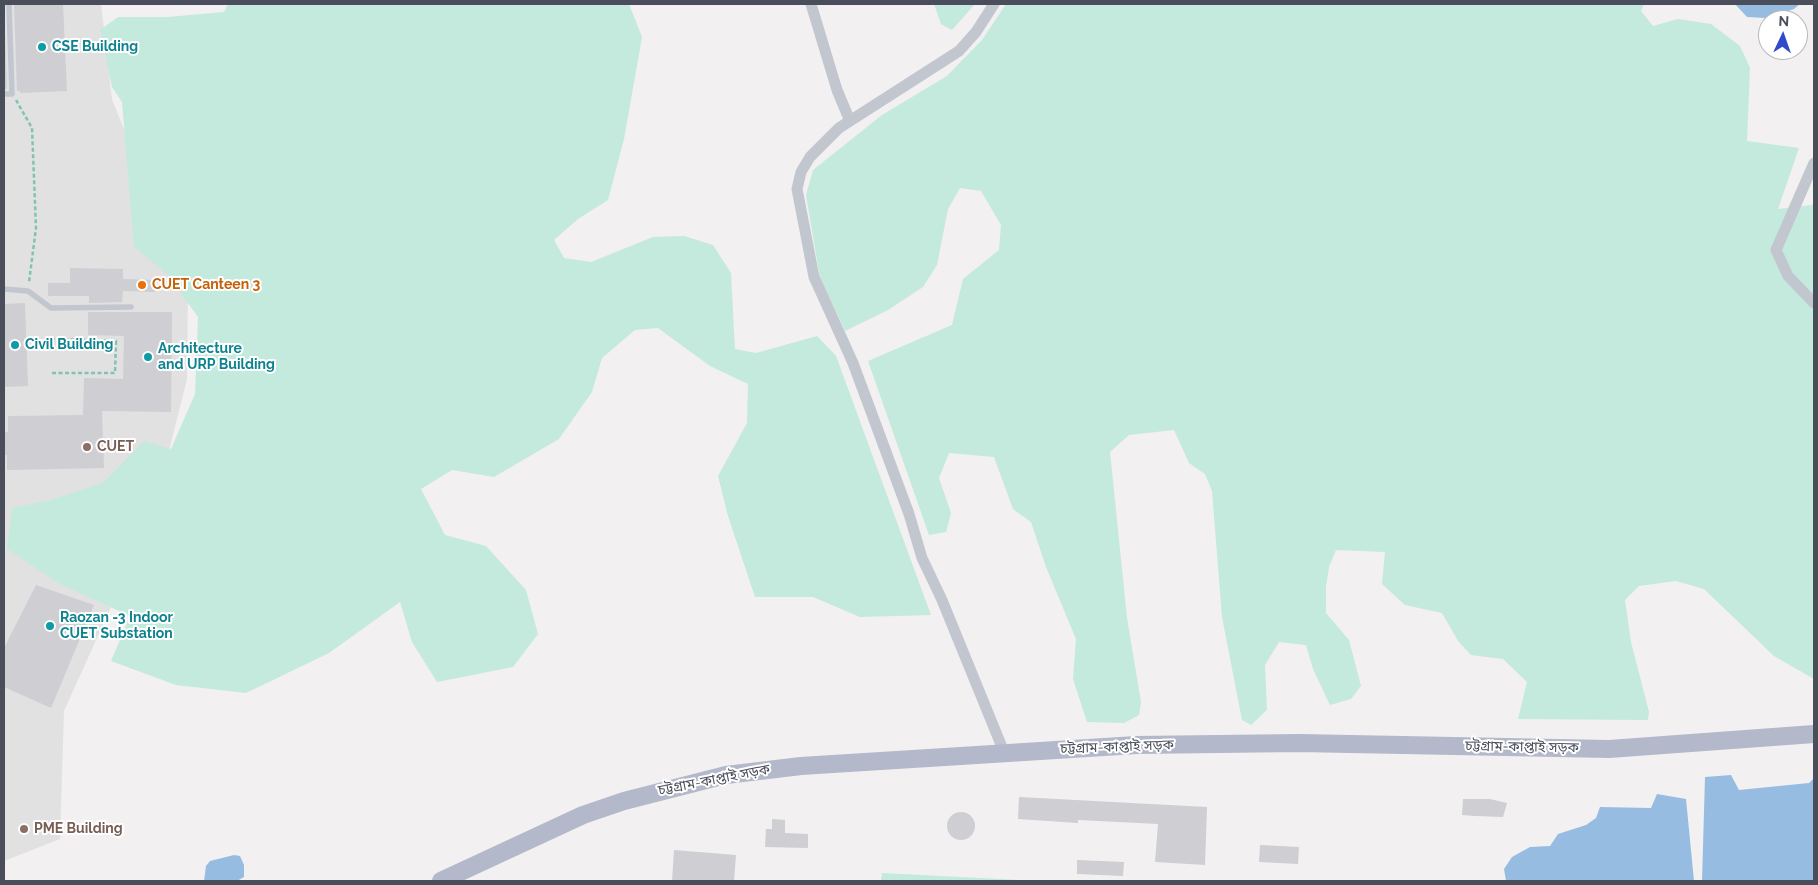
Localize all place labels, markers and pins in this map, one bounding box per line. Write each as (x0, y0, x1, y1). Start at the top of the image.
place label: CSE Building (52, 39, 138, 55)
marker: CSE Building (36, 41, 48, 53)
place label: CUET Canteen 3 (152, 277, 260, 293)
marker: CUET Canteen 3 (136, 279, 148, 291)
place label: Civil Building (25, 337, 113, 353)
marker: Civil Building (9, 339, 21, 351)
place label: Architecture and URP Building (158, 341, 275, 374)
marker: Architecture and URP Building (142, 351, 154, 363)
place label: CUET (97, 439, 134, 455)
marker: CUET (81, 441, 93, 453)
place label: Raozan -3 Indoor CUET Substation (60, 610, 173, 642)
marker: Raozan -3 Indoor CUET Substation (44, 620, 56, 632)
place label: PME Building (34, 821, 123, 837)
marker: PME Building (18, 823, 30, 835)

